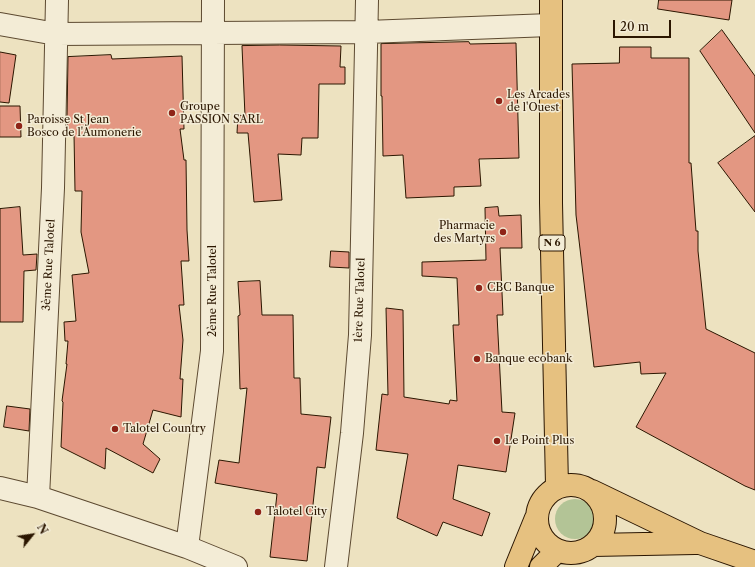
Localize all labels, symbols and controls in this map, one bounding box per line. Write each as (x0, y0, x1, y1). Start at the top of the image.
scale bar (615, 12, 673, 38)
text: 20 m (620, 19, 649, 34)
place label: Les Arcades de l'Ouest (507, 88, 570, 114)
marker: Les Arcades de l'Ouest (494, 96, 504, 106)
place label: Groupe PASSION SARL (180, 100, 263, 126)
marker: Groupe PASSION SARL (167, 108, 177, 118)
place label: Paroisse St Jean Bosco de l'Aumonerie (27, 113, 141, 139)
marker: Paroisse St Jean Bosco de l'Aumonerie (14, 121, 24, 131)
street label: 3ème Rue Talotel (40, 219, 58, 311)
place label: Pharmacie des Martyrs (434, 219, 495, 245)
marker: Pharmacie des Martyrs (498, 227, 508, 237)
road number: N 6 (539, 235, 565, 251)
street label: 2ème Rue Talotel (206, 245, 220, 337)
street label: 1ère Rue Talotel (352, 258, 368, 342)
place label: CBC Banque (487, 281, 555, 295)
marker: CBC Banque (474, 283, 484, 293)
place label: Banque ecobank (485, 352, 572, 366)
marker: Banque ecobank (472, 354, 482, 364)
place label: Talotel Country (123, 422, 206, 436)
marker: Talotel Country (110, 424, 120, 434)
place label: Le Point Plus (505, 434, 574, 448)
marker: Le Point Plus (492, 436, 502, 446)
place label: Talotel City (266, 505, 327, 519)
marker: Talotel City (253, 507, 263, 517)
north arrow (12, 515, 52, 555)
text: N (34, 521, 51, 537)

